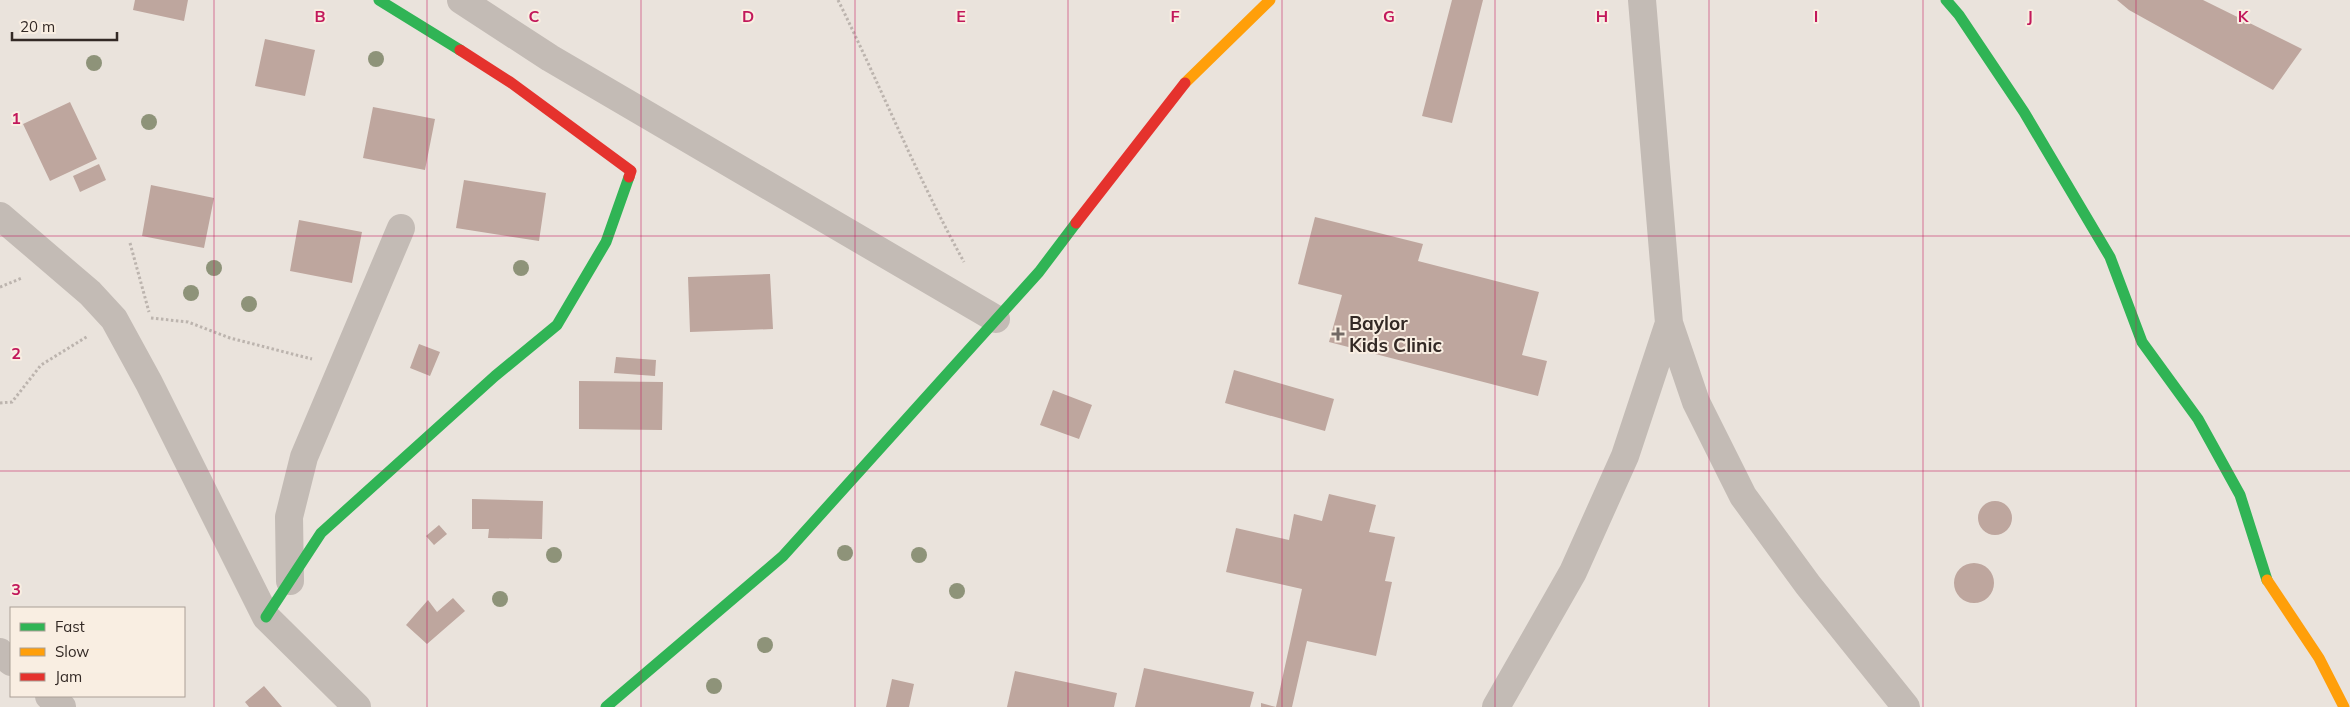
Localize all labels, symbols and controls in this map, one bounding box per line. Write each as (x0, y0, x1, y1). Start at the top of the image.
text: B (314, 6, 326, 26)
text: C (529, 6, 540, 26)
text: D (742, 6, 754, 26)
text: E (956, 6, 966, 26)
text: F (1170, 6, 1180, 26)
text: G (1383, 6, 1395, 26)
text: H (1596, 6, 1608, 26)
text: I (1814, 6, 1818, 26)
text: J (2027, 6, 2033, 26)
text: K (2238, 6, 2250, 26)
scale bar (12, 10, 118, 42)
text: 20 m (20, 17, 55, 36)
text: 1 (11, 108, 21, 128)
place label: Baylor Kids Clinic (1349, 311, 1442, 357)
marker: Baylor Kids Clinic (1331, 327, 1345, 341)
text: 2 (11, 343, 21, 363)
text: 3 (11, 579, 21, 599)
legend (10, 607, 185, 697)
text: Fast (55, 617, 85, 636)
text: Slow (55, 642, 89, 661)
text: Jam (55, 667, 82, 686)

